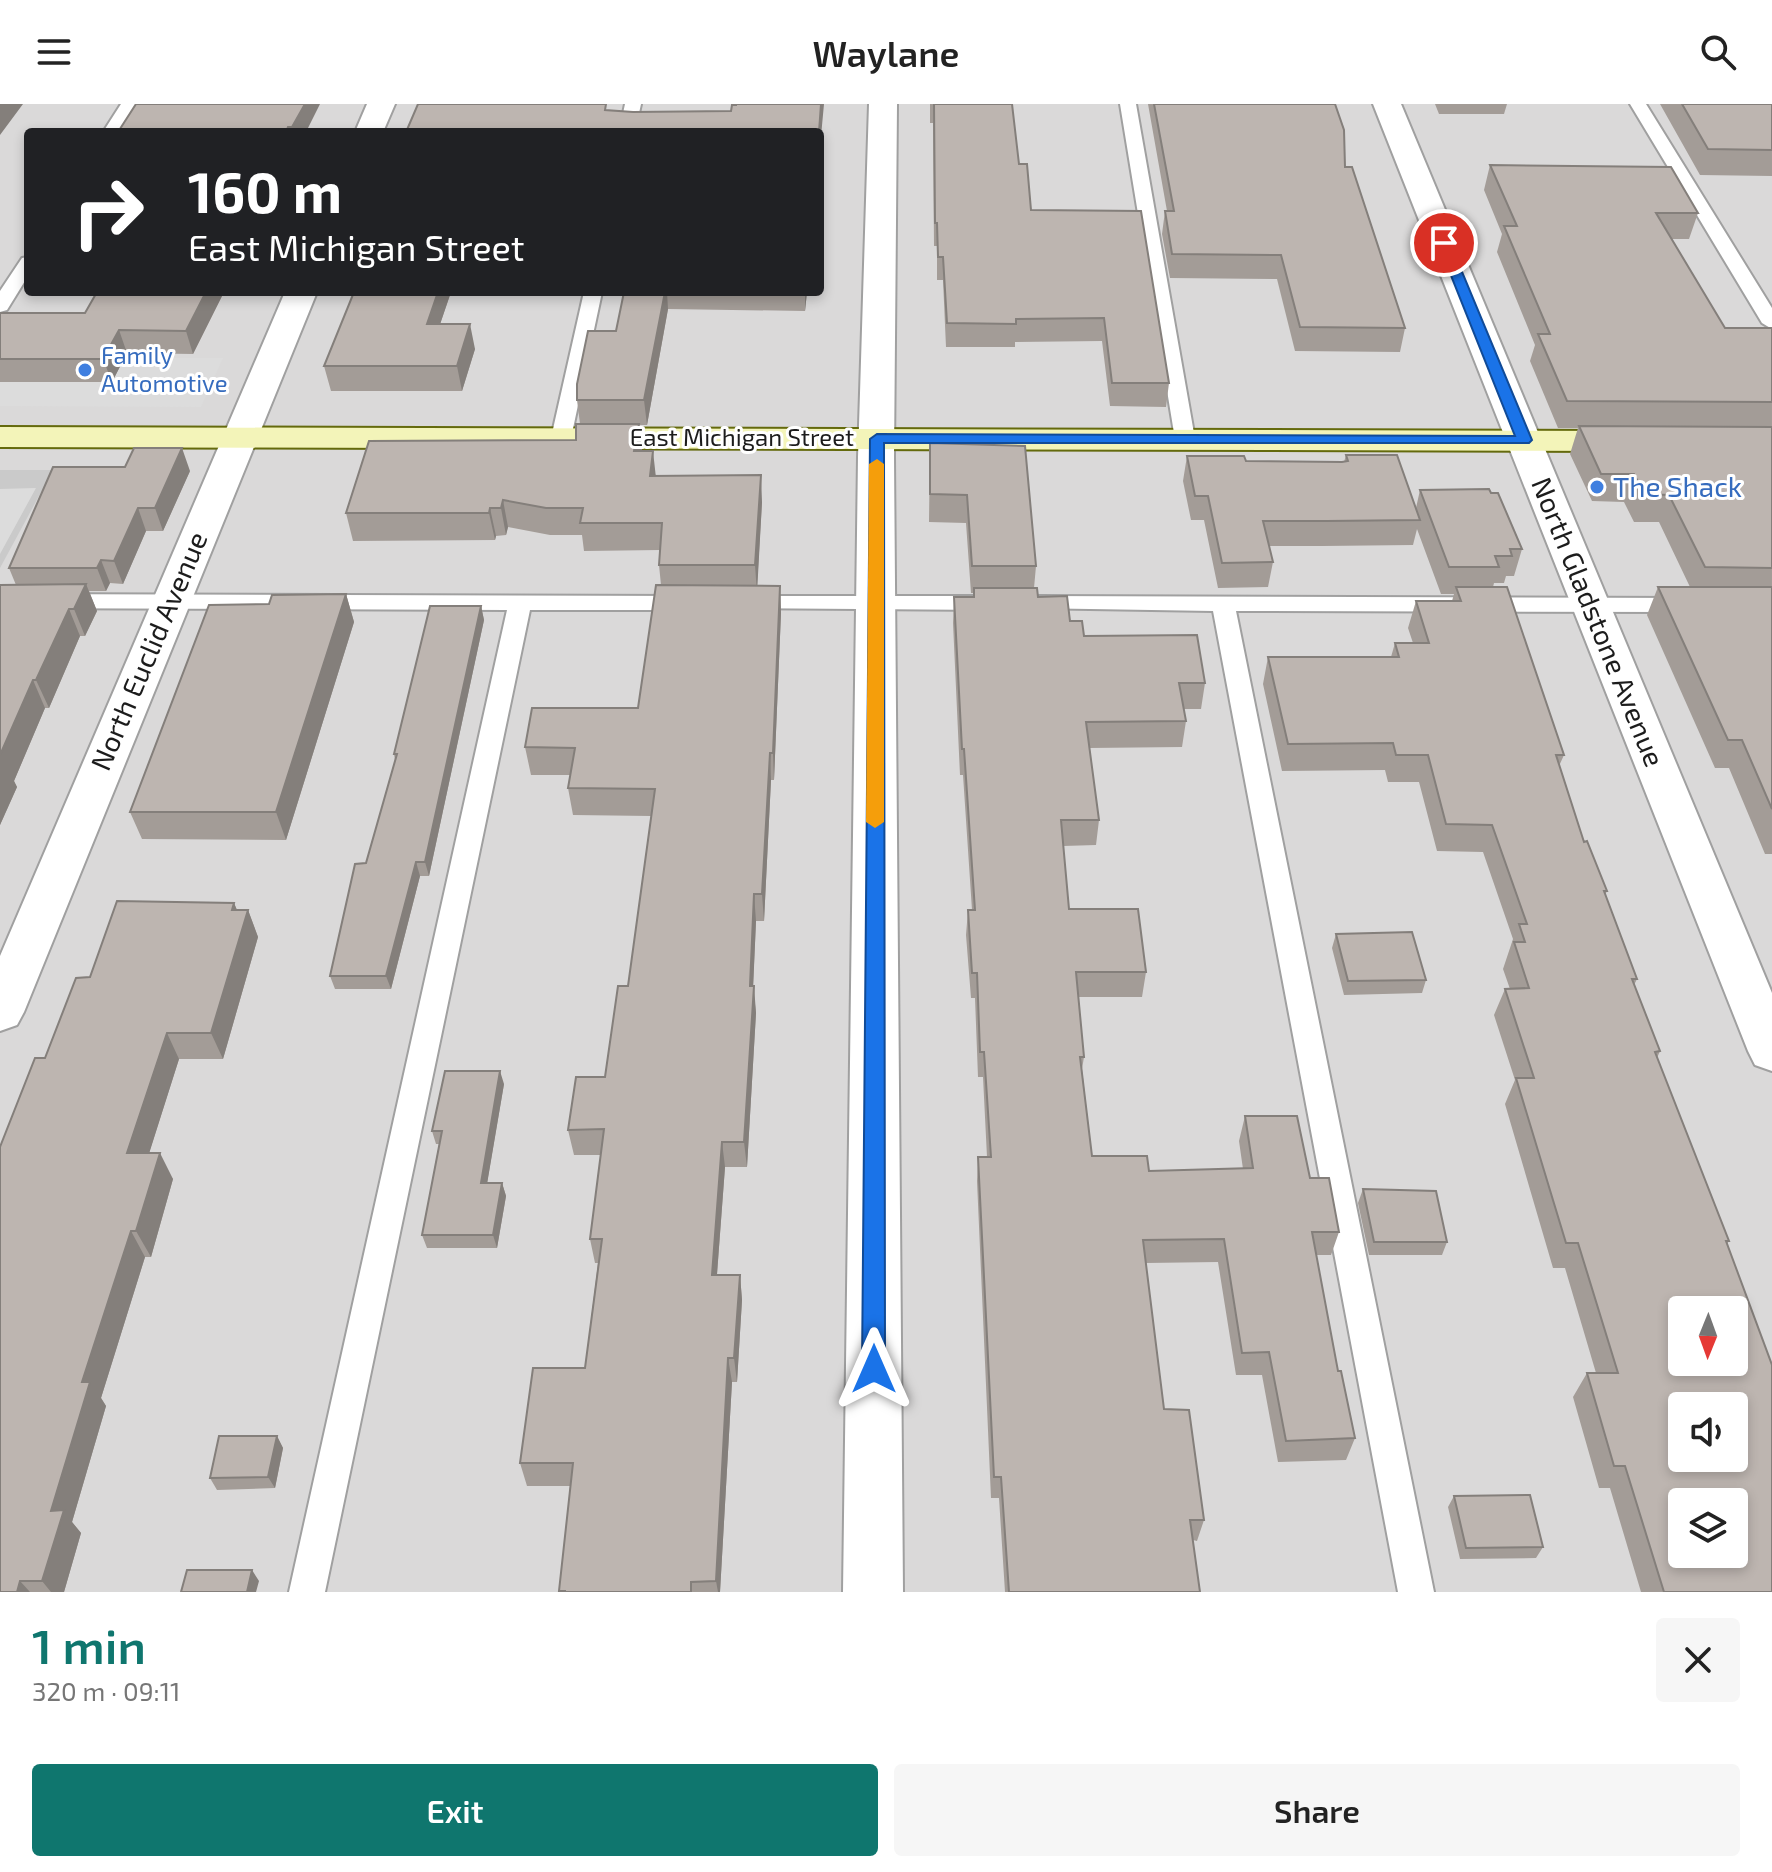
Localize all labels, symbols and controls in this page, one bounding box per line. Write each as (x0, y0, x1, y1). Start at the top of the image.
icon: menu (32, 30, 76, 74)
icon: search (1696, 30, 1740, 74)
text: Waylane (813, 31, 959, 74)
text: 160 m (188, 157, 342, 224)
icon: right (56, 160, 160, 264)
pin (1410, 209, 1478, 277)
icon: arrive (1422, 221, 1466, 265)
text: East Michigan Street (188, 225, 525, 268)
place label: Family Automotive (101, 340, 228, 397)
marker: Family Automotive (76, 361, 94, 379)
street label: East Michigan Street (630, 422, 854, 451)
place label: The Shack (1613, 469, 1742, 503)
street label: North Gladstone Avenue (1525, 472, 1673, 771)
marker: The Shack (1588, 478, 1606, 496)
street label: North Euclid Avenue (82, 526, 214, 775)
north arrow (1668, 1296, 1748, 1376)
map controls (1668, 1296, 1748, 1568)
position arrow (832, 1327, 916, 1411)
button: sound (1668, 1392, 1748, 1472)
button: layers (1668, 1488, 1748, 1568)
text: 1 min (32, 1616, 146, 1674)
button: close (1656, 1618, 1740, 1702)
text: 320 m · 09:11 (32, 1675, 180, 1706)
button: Exit (32, 1764, 878, 1856)
button: Share (894, 1764, 1740, 1856)

